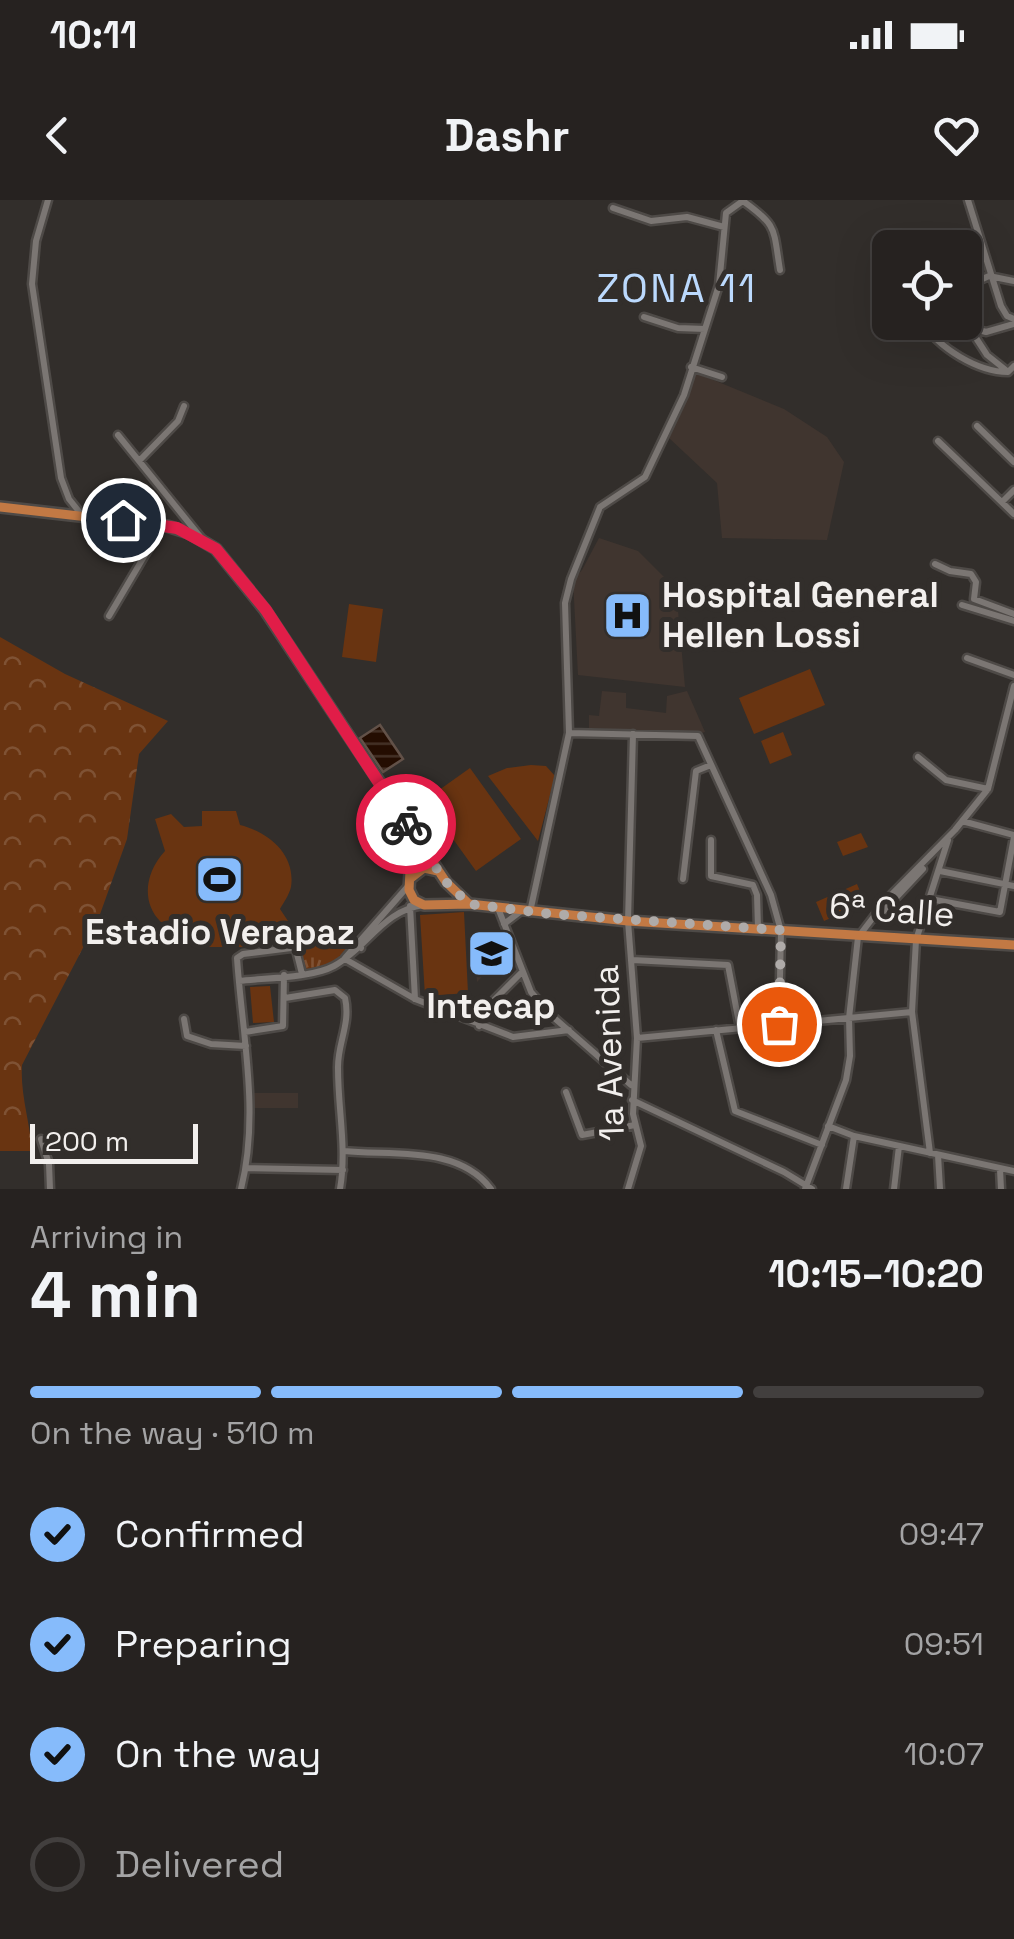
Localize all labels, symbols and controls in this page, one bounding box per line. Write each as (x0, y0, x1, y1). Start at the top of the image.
text: 10:11 (50, 11, 137, 59)
text: Dashr (445, 107, 569, 164)
icon: back (30, 108, 85, 163)
icon: heart (929, 108, 984, 163)
map controls (872, 230, 982, 340)
button: locate (872, 230, 982, 340)
district label: ZONA 11 (596, 263, 758, 314)
pin (81, 478, 166, 563)
icon: home (96, 493, 151, 548)
place label: Hospital General Hellen Lossi (662, 573, 939, 657)
hospital icon: Hospital General Hellen Lossi (601, 589, 653, 641)
courier (356, 774, 456, 874)
icon: bike (379, 797, 434, 852)
sports icon: Estadio Verapaz (194, 854, 246, 906)
street label: 6ª Calle (828, 884, 956, 936)
place label: Estadio Verapaz (85, 910, 355, 954)
school or university icon: Intecap (465, 928, 517, 980)
street label: 1a Avenida (584, 964, 634, 1142)
pin (737, 982, 822, 1067)
place label: Intecap (427, 984, 555, 1028)
icon: bag (752, 997, 807, 1052)
scale bar (30, 1119, 198, 1164)
text: 200 m (45, 1123, 129, 1159)
text: Arriving in (30, 1217, 183, 1257)
text: 10:15–10:20 (768, 1250, 984, 1298)
text: 4 min (30, 1253, 201, 1336)
text: On the way · 510 m (30, 1413, 314, 1453)
icon: check (30, 1507, 85, 1562)
text: Confirmed (115, 1510, 305, 1558)
text: 09:47 (899, 1514, 984, 1554)
icon: check (30, 1617, 85, 1672)
text: Preparing (115, 1620, 292, 1668)
text: 09:51 (904, 1624, 984, 1664)
icon: check (30, 1727, 85, 1782)
text: On the way (115, 1730, 321, 1778)
text: 10:07 (904, 1734, 984, 1774)
text: Delivered (115, 1840, 284, 1888)

